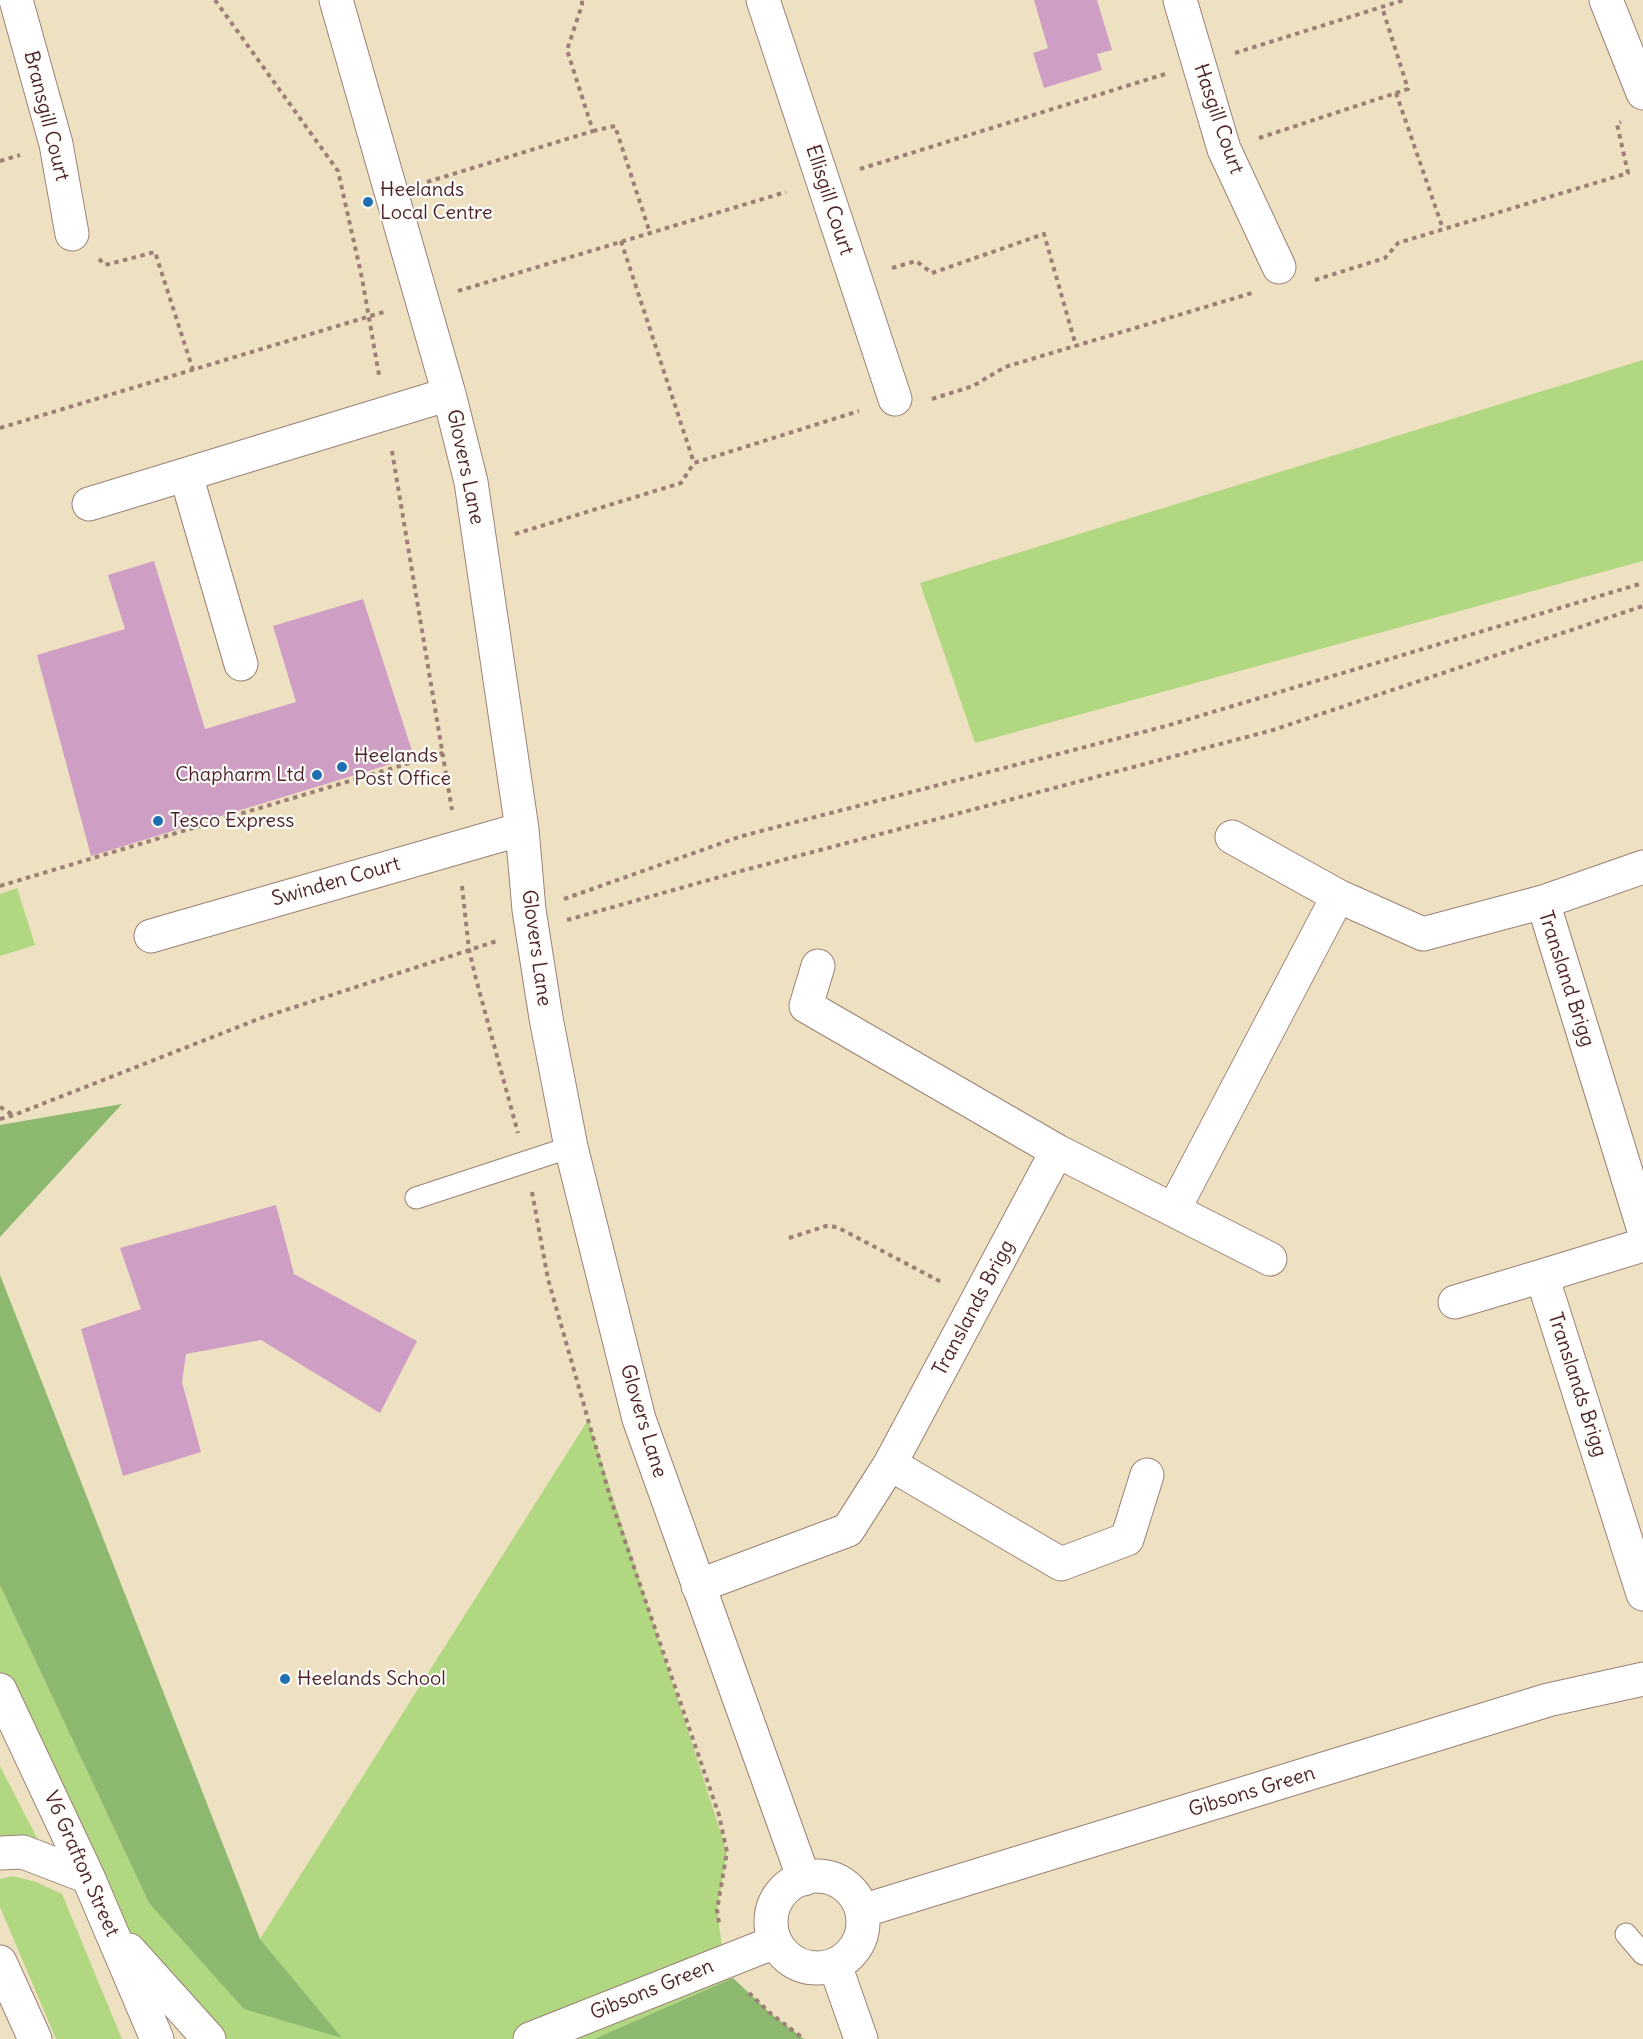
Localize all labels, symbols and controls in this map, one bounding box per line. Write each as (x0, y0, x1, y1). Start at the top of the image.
street label: Bransgill Court (18, 48, 74, 184)
street label: Hasgill Court (1188, 61, 1248, 177)
street label: Ellisgill Court (800, 142, 858, 258)
place label: Heelands Local Centre (380, 178, 492, 225)
marker: Heelands Local Centre (361, 195, 375, 209)
street label: Glovers Lane (441, 407, 489, 527)
place label: Heelands Post Office (354, 744, 451, 791)
marker: Heelands Post Office (335, 760, 349, 774)
place label: Chapharm Ltd (175, 763, 305, 787)
marker: Chapharm Ltd (310, 768, 324, 782)
place label: Tesco Express (170, 809, 294, 833)
marker: Tesco Express (151, 814, 165, 828)
street label: Swinden Court (269, 852, 403, 912)
street label: Glovers Lane (516, 888, 556, 1008)
street label: Transland Brigg (1533, 908, 1599, 1050)
street label: Translands Brigg (928, 1236, 1020, 1380)
street label: Translands Brigg (1542, 1310, 1612, 1460)
street label: Glovers Lane (614, 1361, 672, 1481)
place label: Heelands School (297, 1667, 446, 1691)
marker: Heelands School (278, 1672, 292, 1686)
street label: Gibsons Green (1186, 1761, 1318, 1823)
street label: V6 Grafton Street (38, 1788, 124, 1940)
street label: Gibsons Green (587, 1954, 717, 2026)

